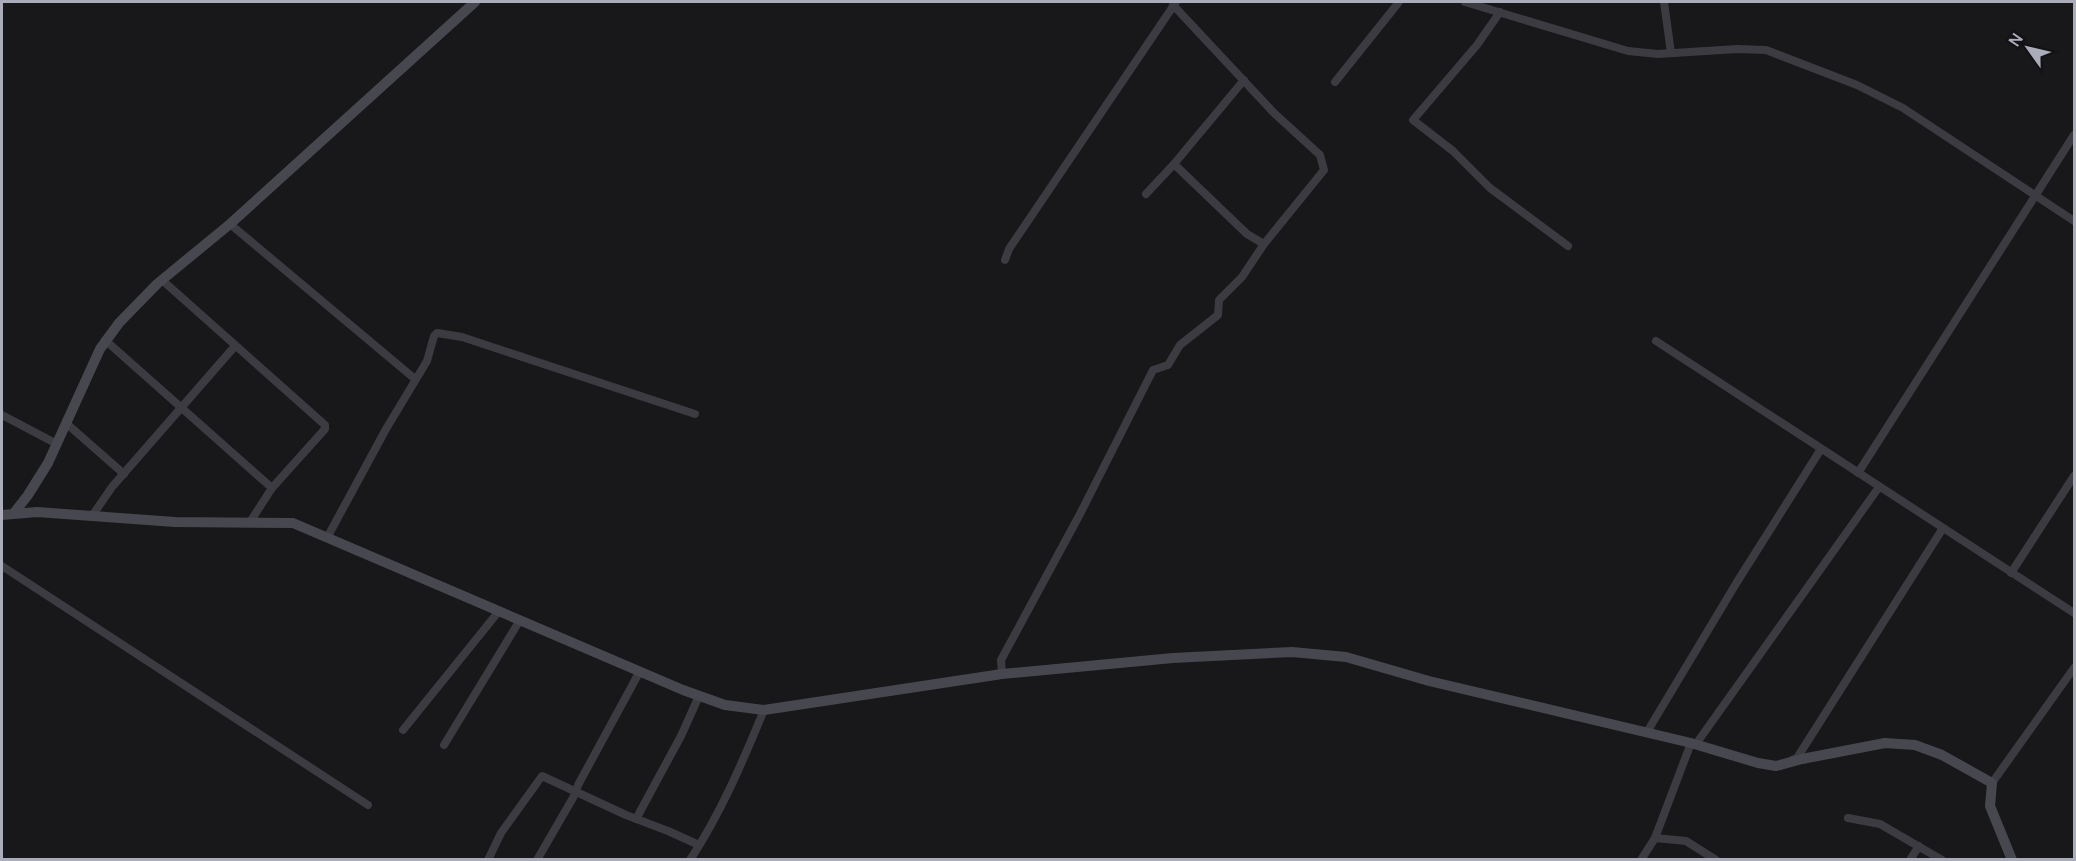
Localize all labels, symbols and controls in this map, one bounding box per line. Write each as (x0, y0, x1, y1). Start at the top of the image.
north arrow (1998, 18, 2058, 78)
text: N (2003, 29, 2028, 51)

